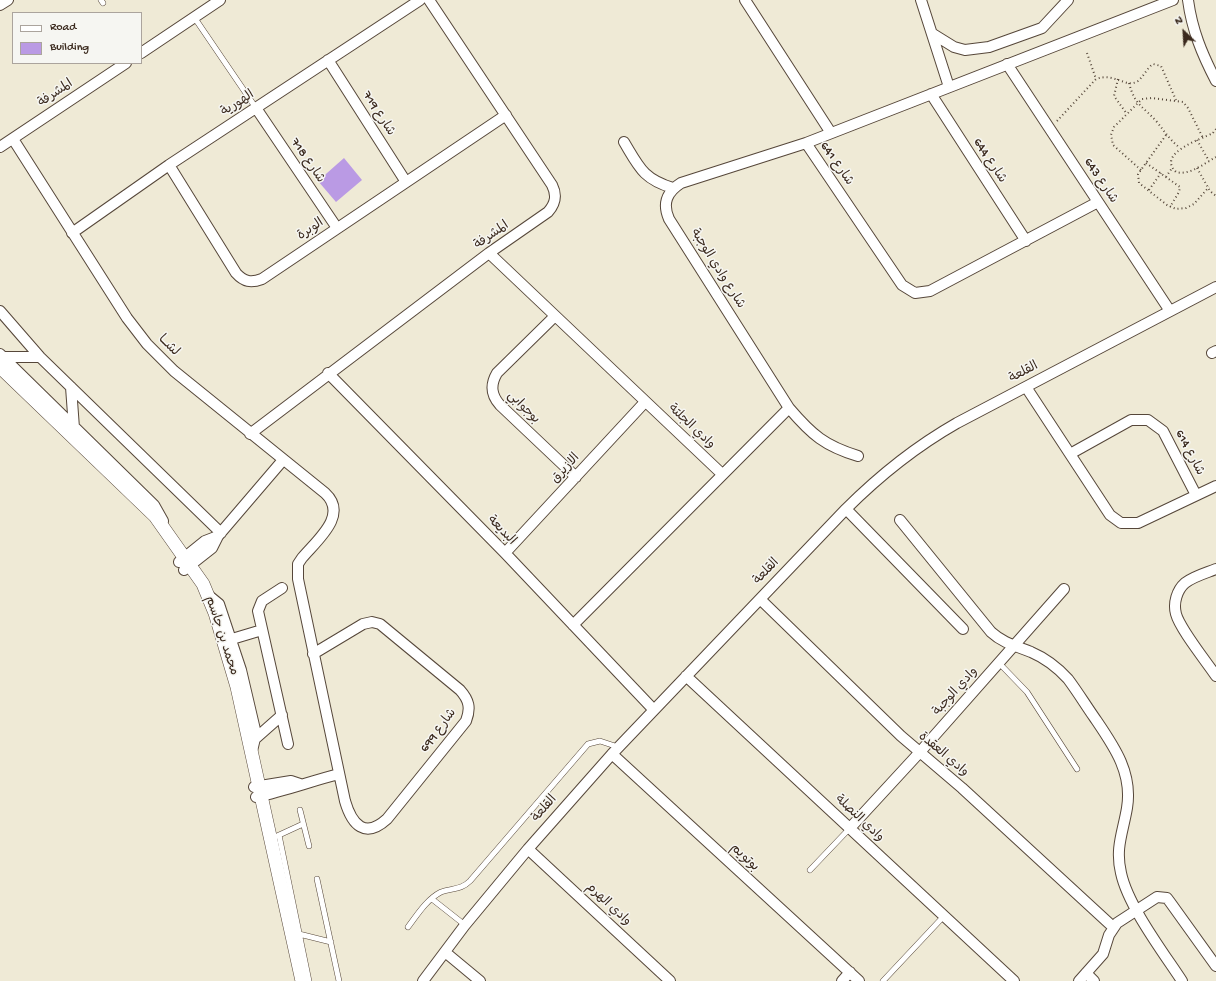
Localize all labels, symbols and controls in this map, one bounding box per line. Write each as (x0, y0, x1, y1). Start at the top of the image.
legend (12, 12, 142, 64)
north arrow (1164, 12, 1204, 52)
text: N (1173, 14, 1185, 28)
text: Road (50, 21, 76, 35)
text: Building (50, 41, 89, 55)
street label: المشرفة (36, 77, 76, 111)
street label: الهورية (218, 88, 258, 120)
street label: شارع 719 (358, 89, 398, 139)
street label: شارع 718 (286, 136, 328, 186)
street label: شارع 644 (969, 136, 1009, 186)
street label: شارع 641 (816, 139, 856, 189)
street label: شارع 643 (1080, 155, 1120, 207)
street label: الوبرة (295, 216, 327, 244)
street label: المشرفة (472, 218, 512, 254)
street label: شارع وادي الوجبة (686, 226, 748, 312)
street label: لشــا (154, 332, 182, 360)
street label: القلعة (1007, 359, 1041, 387)
street label: بوجوابي (503, 388, 543, 428)
street label: وادي الجلتة (664, 401, 718, 453)
street label: شارع 614 (1171, 428, 1207, 478)
street label: الازيرق (548, 451, 584, 487)
street label: البديعة (483, 513, 519, 549)
street label: القلعة (751, 556, 783, 588)
street label: محمد بن جاسم (201, 594, 241, 678)
street label: وادي الوجبة (930, 664, 982, 720)
street label: شارع 699 (417, 706, 461, 756)
street label: وادي العقدة (915, 729, 971, 781)
street label: القلعة (529, 792, 561, 826)
street label: وادي النصلة (831, 792, 887, 846)
street label: بوتويم (726, 841, 762, 875)
street label: وادي الهرم (582, 880, 634, 930)

